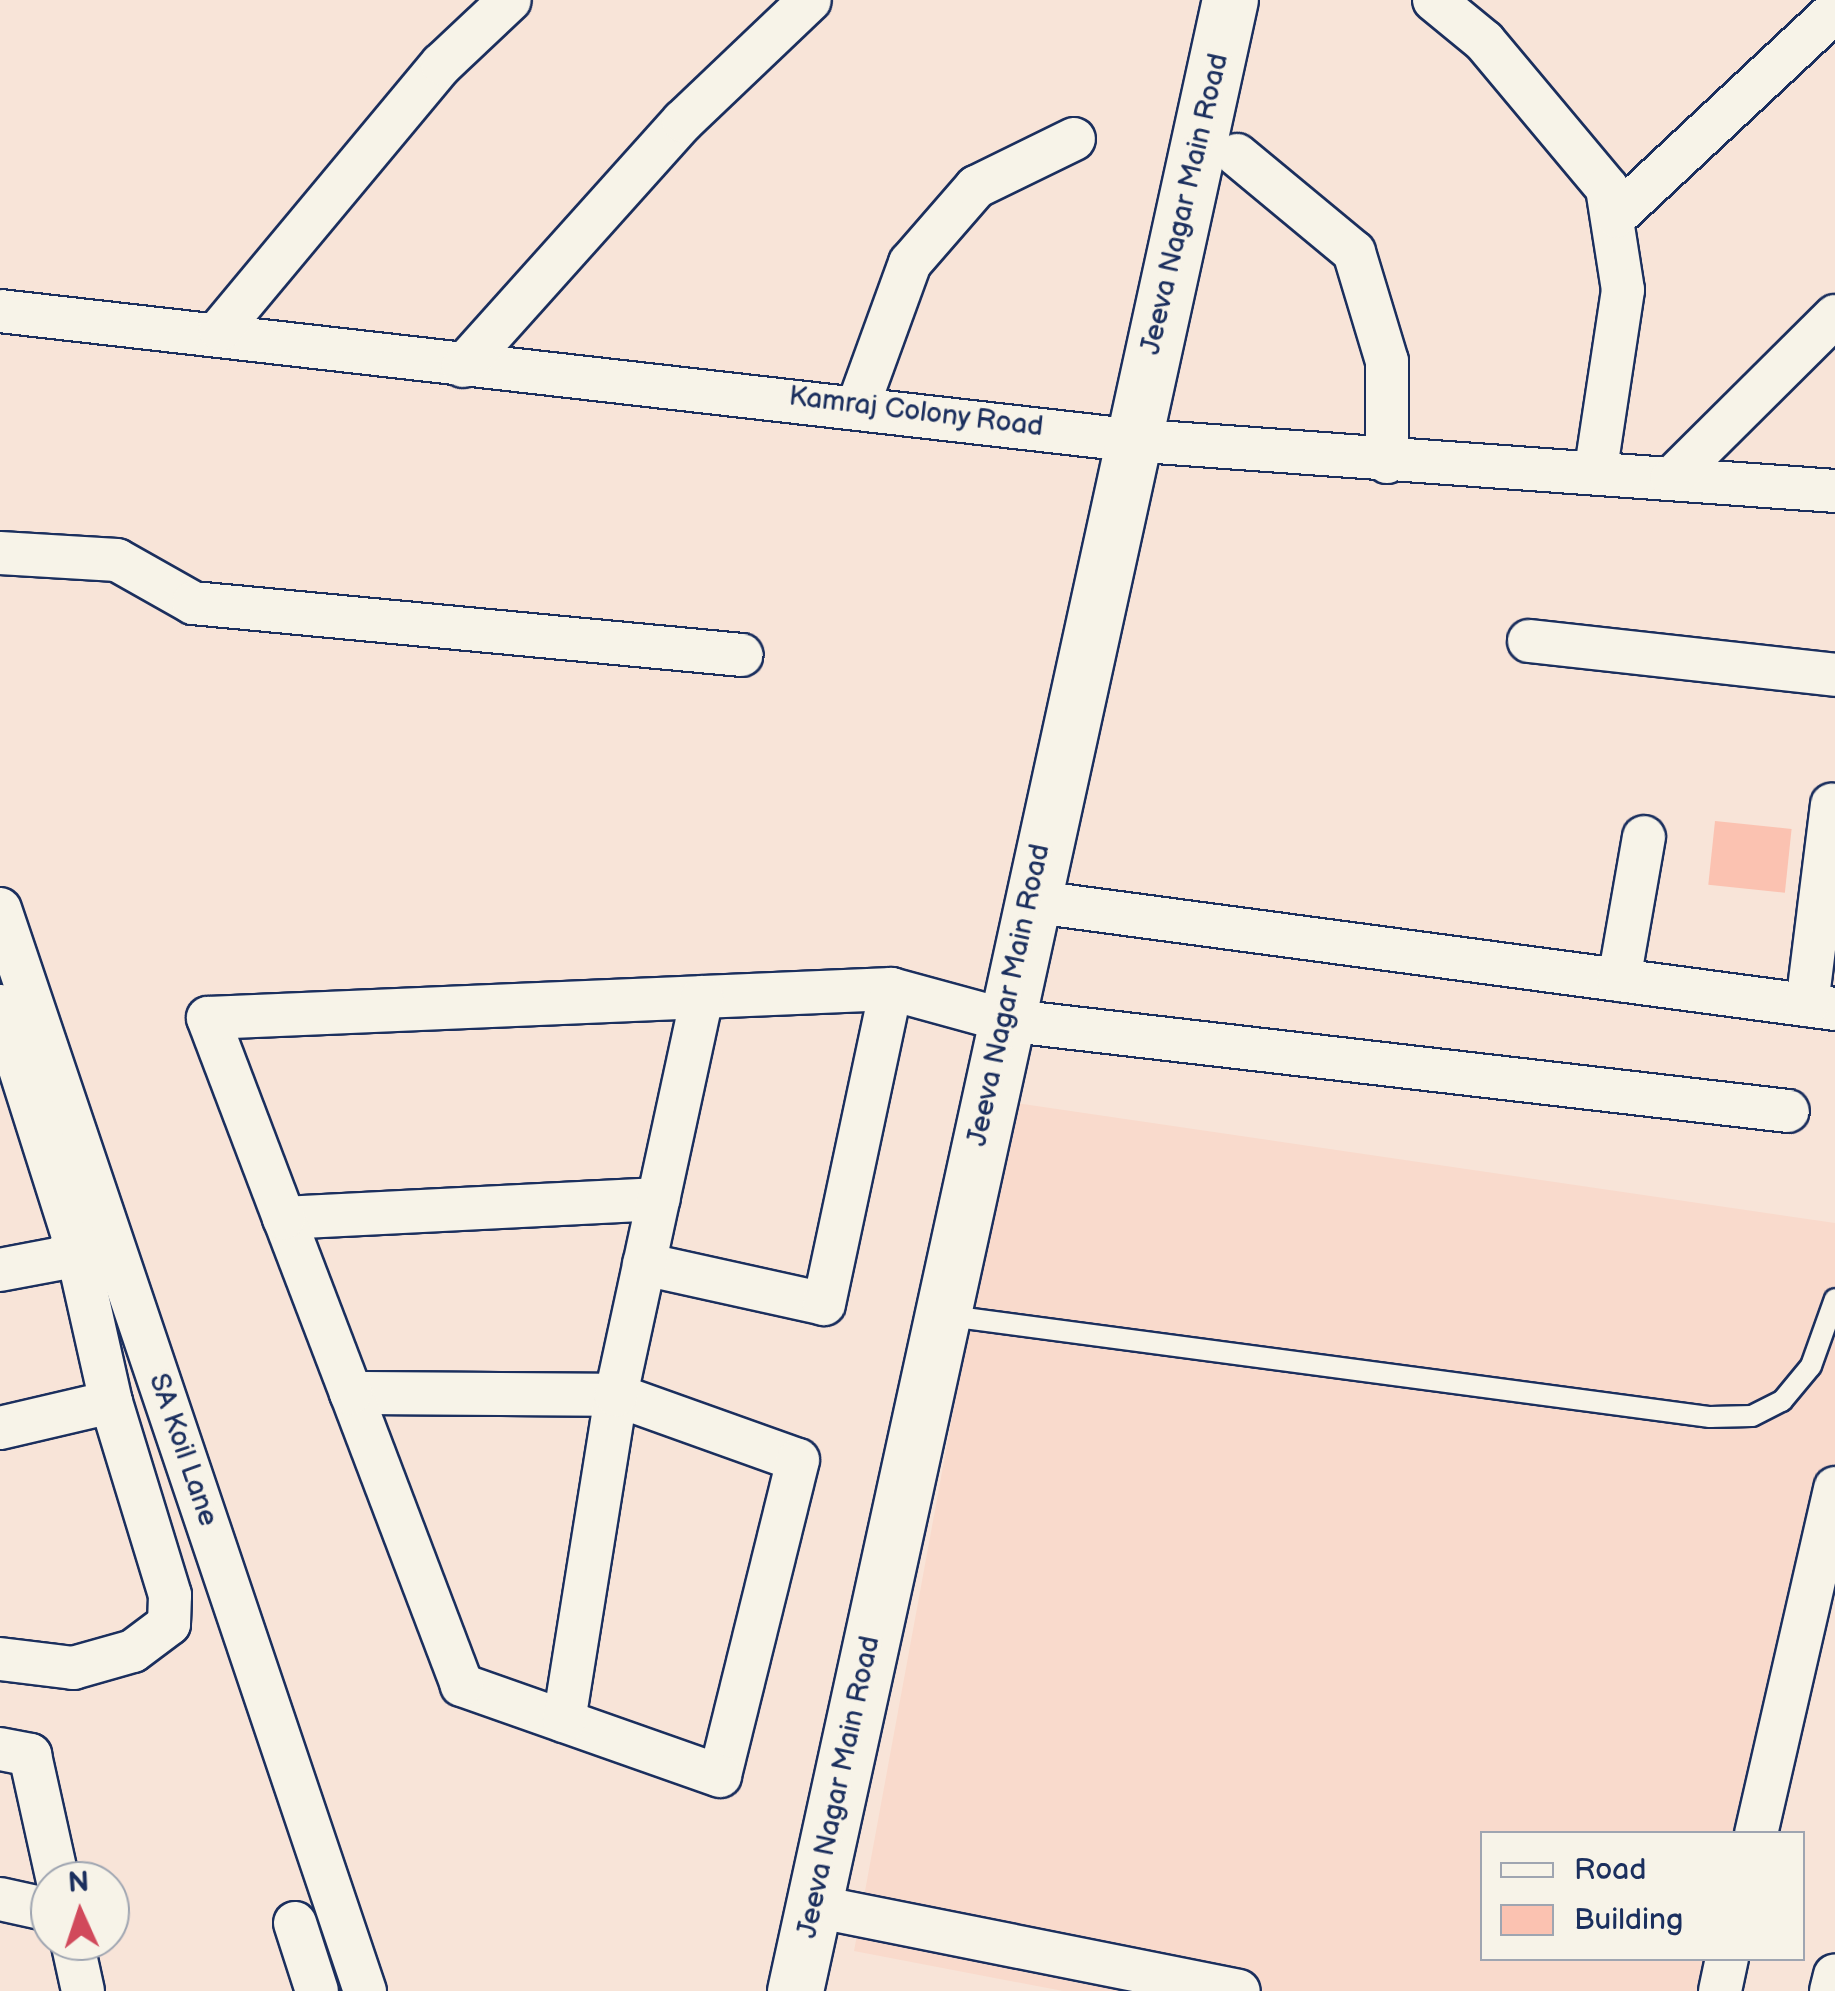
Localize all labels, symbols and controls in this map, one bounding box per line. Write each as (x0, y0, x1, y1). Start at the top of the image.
street label: Jeeva Nagar Main Road (1134, 50, 1236, 358)
street label: Kamraj Colony Road (786, 380, 1046, 444)
street label: Jeeva Nagar Main Road (961, 841, 1057, 1149)
street label: SA Koil Lane (141, 1369, 225, 1531)
street label: Jeeva Nagar Main Road (791, 1633, 887, 1941)
legend (1480, 1831, 1805, 1961)
text: Road (1574, 1852, 1647, 1888)
north arrow (30, 1861, 130, 1961)
text: N (67, 1866, 90, 1900)
text: Building (1574, 1902, 1683, 1938)

